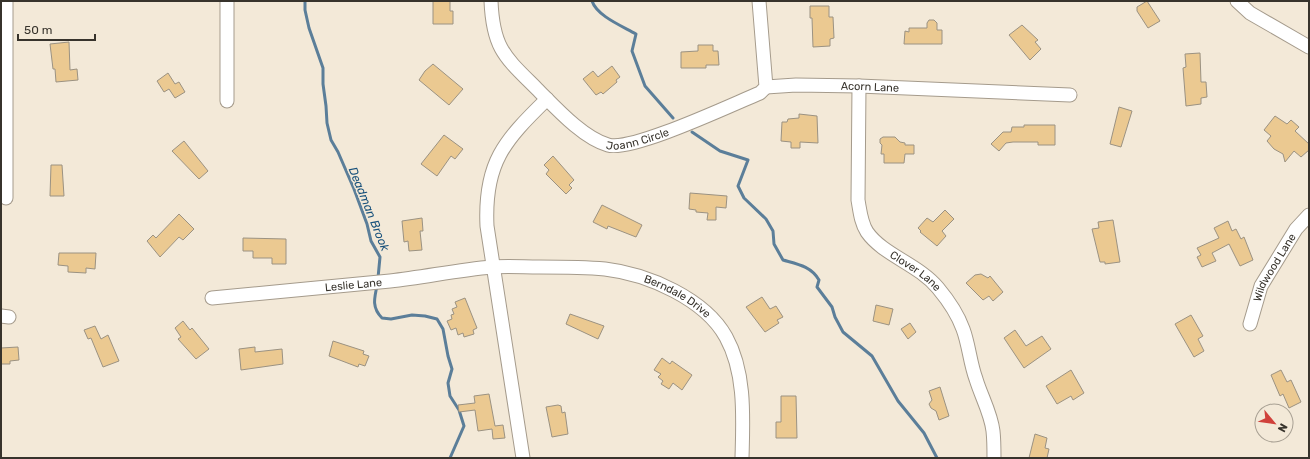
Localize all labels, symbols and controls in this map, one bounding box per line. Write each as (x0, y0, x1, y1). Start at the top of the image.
scale bar (18, 16, 95, 42)
text: 50 m (24, 23, 52, 37)
street label: Acorn Lane (841, 80, 899, 95)
street label: Joann Circle (605, 126, 671, 153)
water label: Deadman Brook (346, 165, 393, 254)
street label: Wildwood Lane (1251, 231, 1299, 303)
street label: Clover Lane (887, 248, 944, 294)
street label: Berndale Drive (642, 272, 713, 321)
street label: Leslie Lane (324, 276, 383, 294)
north arrow (1254, 403, 1294, 443)
text: N (1275, 421, 1290, 434)

